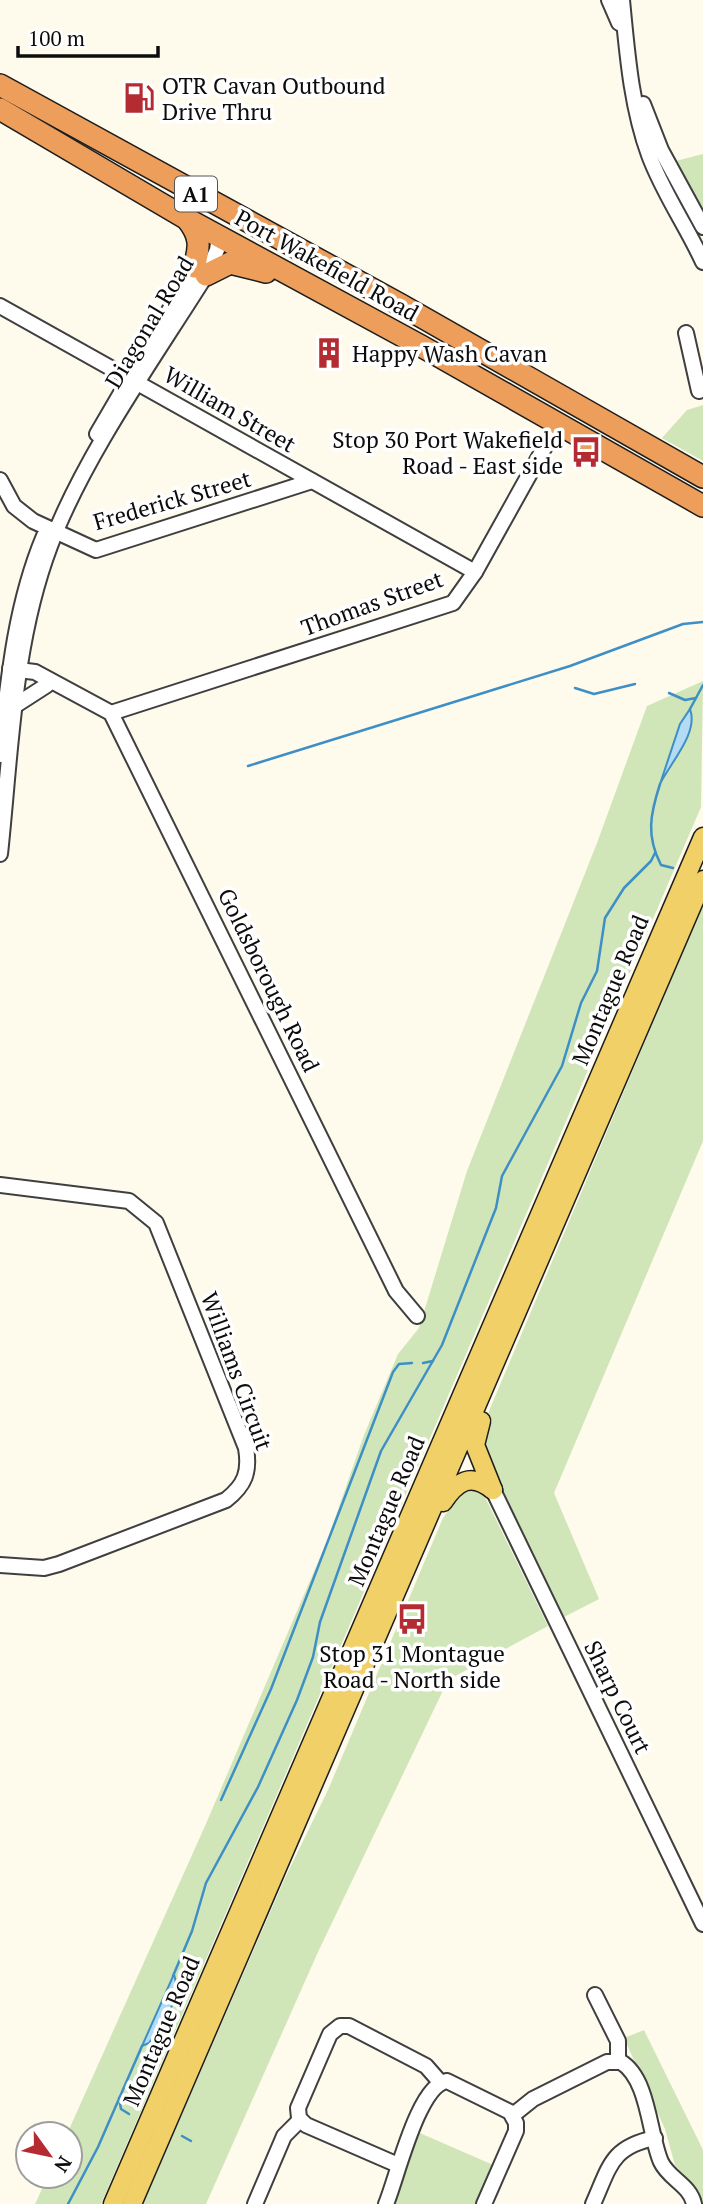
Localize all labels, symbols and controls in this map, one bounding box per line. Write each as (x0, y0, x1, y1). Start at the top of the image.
scale bar (18, 14, 158, 58)
text: 100 m (28, 24, 85, 52)
place label: OTR Cavan Outbound Drive Thru (162, 70, 386, 127)
fuel station icon: OTR Cavan Outbound Drive Thru (122, 81, 156, 115)
road number: A1 (175, 176, 217, 212)
street label: Port Wakefield Road (230, 202, 425, 328)
street label: Diagonal Road (97, 250, 201, 394)
building icon: Happy Wash Cavan (312, 336, 346, 370)
place label: Happy Wash Cavan (352, 338, 548, 369)
street label: William Street (158, 359, 302, 460)
place label: Stop 30 Port Wakefield Road - East side (332, 424, 563, 481)
bus stop icon: Stop 30 Port Wakefield Road - East side (569, 435, 603, 469)
street label: Frederick Street (90, 463, 255, 537)
street label: Thomas Street (297, 563, 448, 643)
street label: Goldsborough Road (211, 883, 327, 1077)
street label: Montague Road (564, 910, 656, 1070)
street label: Williams Circuit (194, 1288, 280, 1455)
street label: Montague Road (340, 1431, 432, 1591)
bus stop icon: Stop 31 Montague Road - North side (395, 1602, 429, 1636)
street label: Sharp Court (577, 1635, 659, 1759)
place label: Stop 31 Montague Road - North side (319, 1638, 505, 1695)
street label: Montague Road (115, 1951, 207, 2111)
north arrow (14, 2120, 84, 2190)
text: N (49, 2152, 78, 2178)

